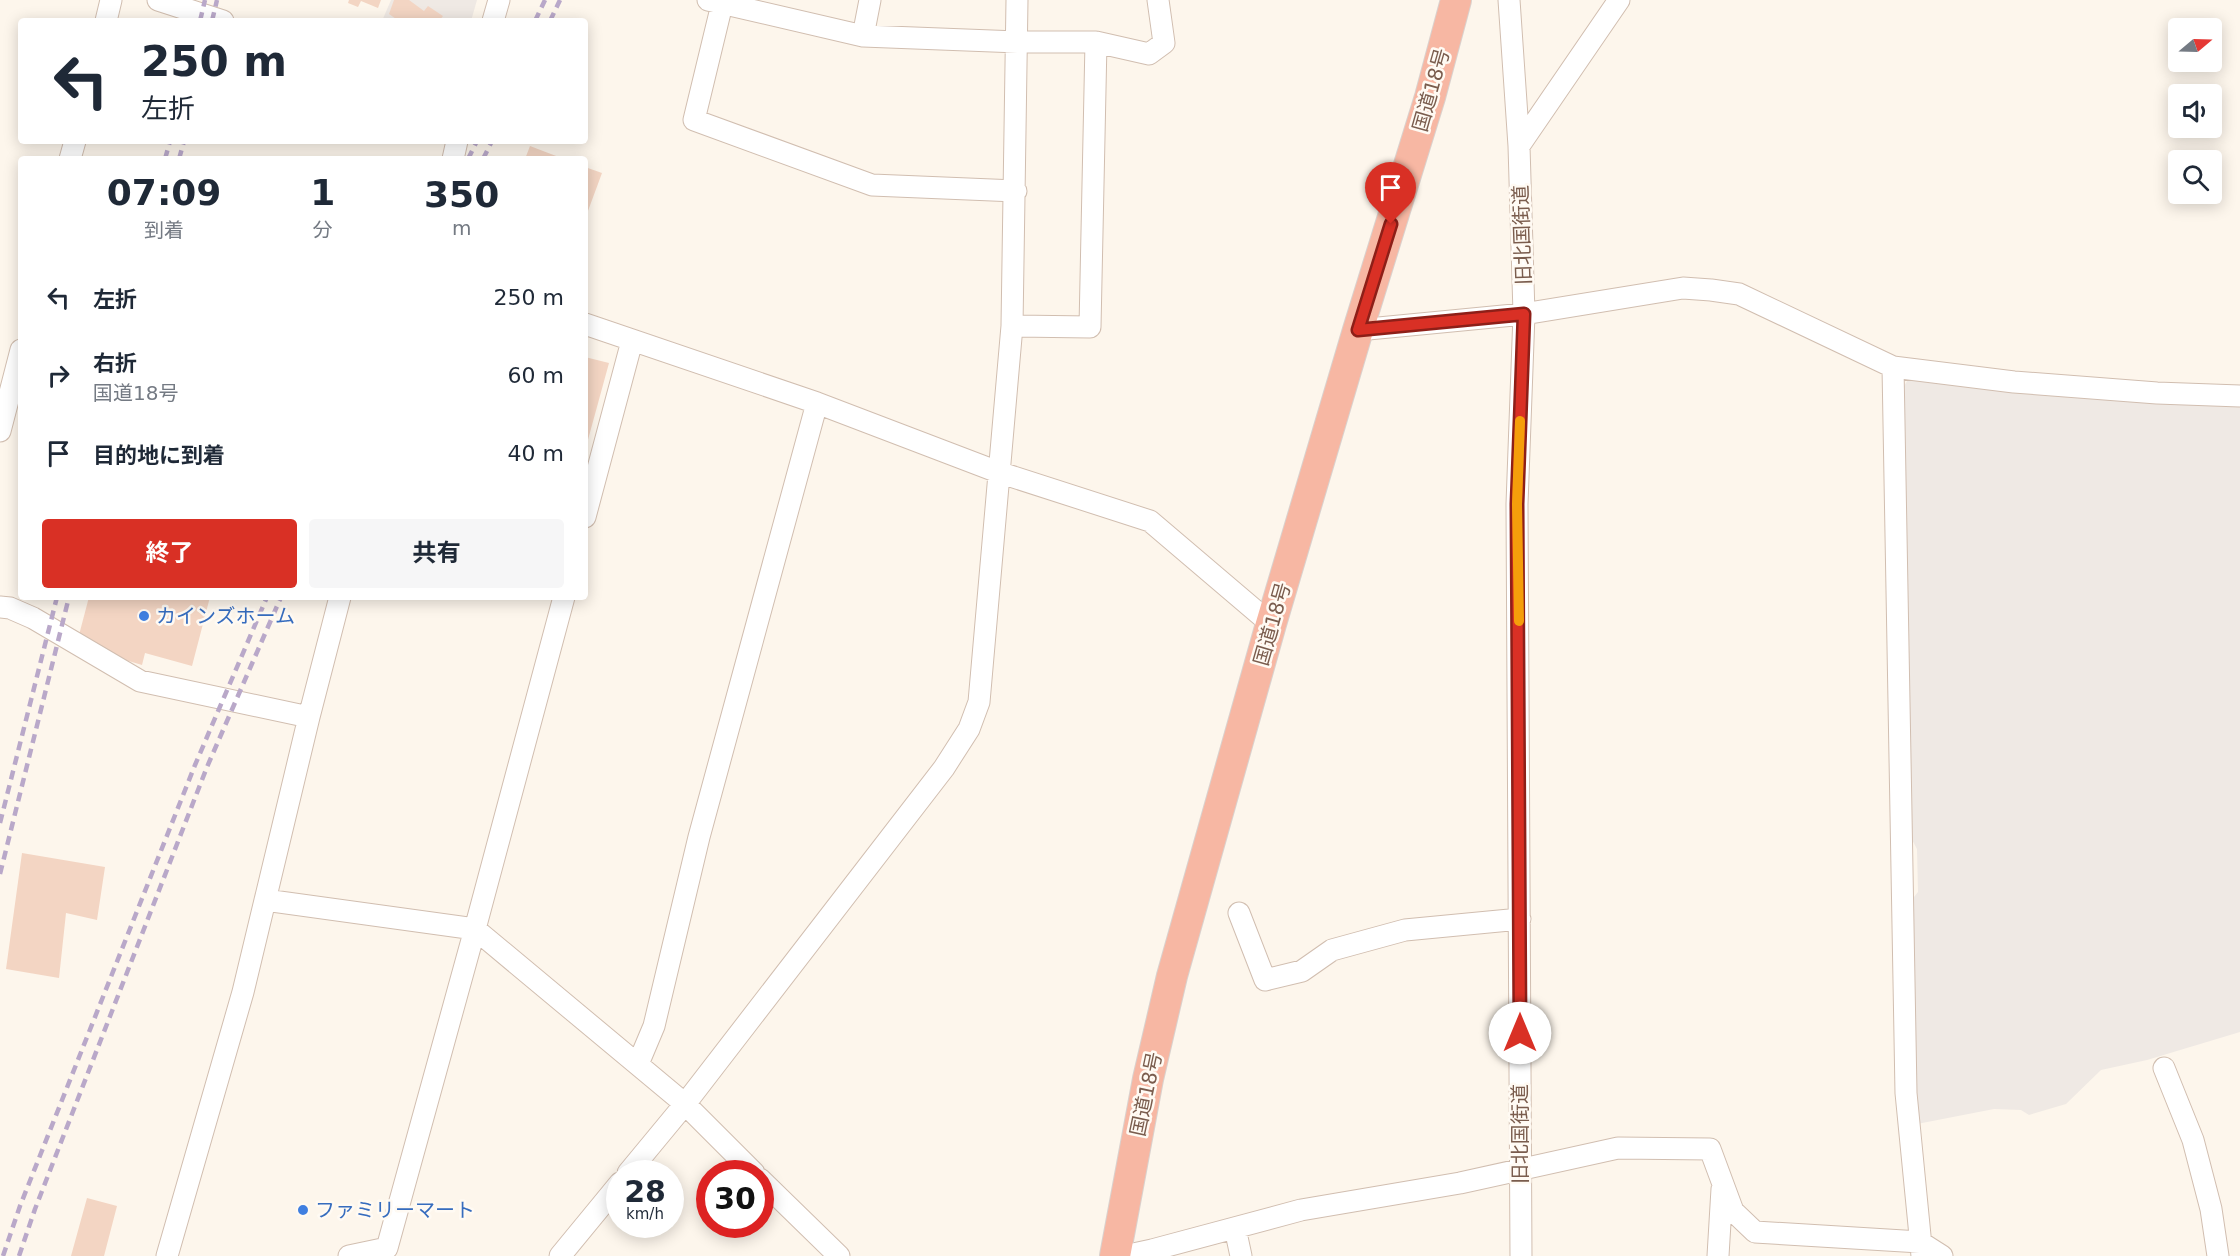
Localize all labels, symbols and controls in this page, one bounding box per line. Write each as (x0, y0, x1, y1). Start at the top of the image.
north arrow (2168, 18, 2222, 72)
map controls (2168, 18, 2222, 204)
text: 250 m (141, 37, 287, 86)
icon: left (42, 42, 120, 120)
street label: 国道18号 (1408, 46, 1454, 134)
button: sound (2168, 84, 2222, 138)
text: 左折 (141, 93, 195, 124)
button: search (2168, 150, 2222, 204)
pin (1365, 162, 1416, 224)
icon: arrive (1374, 171, 1407, 204)
text: 07:09 (107, 172, 221, 213)
text: 1 (310, 172, 335, 213)
text: 350 (424, 174, 499, 215)
street label: 旧北国街道 (1508, 185, 1536, 285)
text: m (452, 216, 471, 240)
text: 到着 (144, 218, 184, 242)
text: 分 (313, 218, 333, 242)
icon: left (42, 281, 75, 314)
text: 250 m (494, 285, 564, 310)
text: 左折 (93, 287, 137, 312)
text: 右折 (93, 351, 137, 376)
icon: right (42, 359, 75, 392)
text: 60 m (508, 363, 564, 388)
text: 国道18号 (93, 381, 178, 405)
icon: arrive (42, 437, 75, 470)
text: 40 m (508, 441, 564, 466)
text: 目的地に到着 (93, 443, 225, 468)
button: 終了 (42, 519, 297, 588)
button: 共有 (309, 519, 564, 588)
street label: 国道18号 (1249, 580, 1295, 668)
place label: カインズホーム (156, 604, 295, 628)
marker: カインズホーム (137, 609, 151, 623)
position arrow (1488, 1001, 1552, 1065)
street label: 国道18号 (1125, 1050, 1167, 1138)
street label: 旧北国街道 (1508, 1084, 1532, 1184)
speed limit sign: 30 (696, 1160, 774, 1238)
text: 28 (624, 1174, 666, 1209)
place label: ファミリーマート (315, 1198, 475, 1222)
marker: ファミリーマート (296, 1203, 310, 1217)
text: km/h (626, 1205, 664, 1223)

